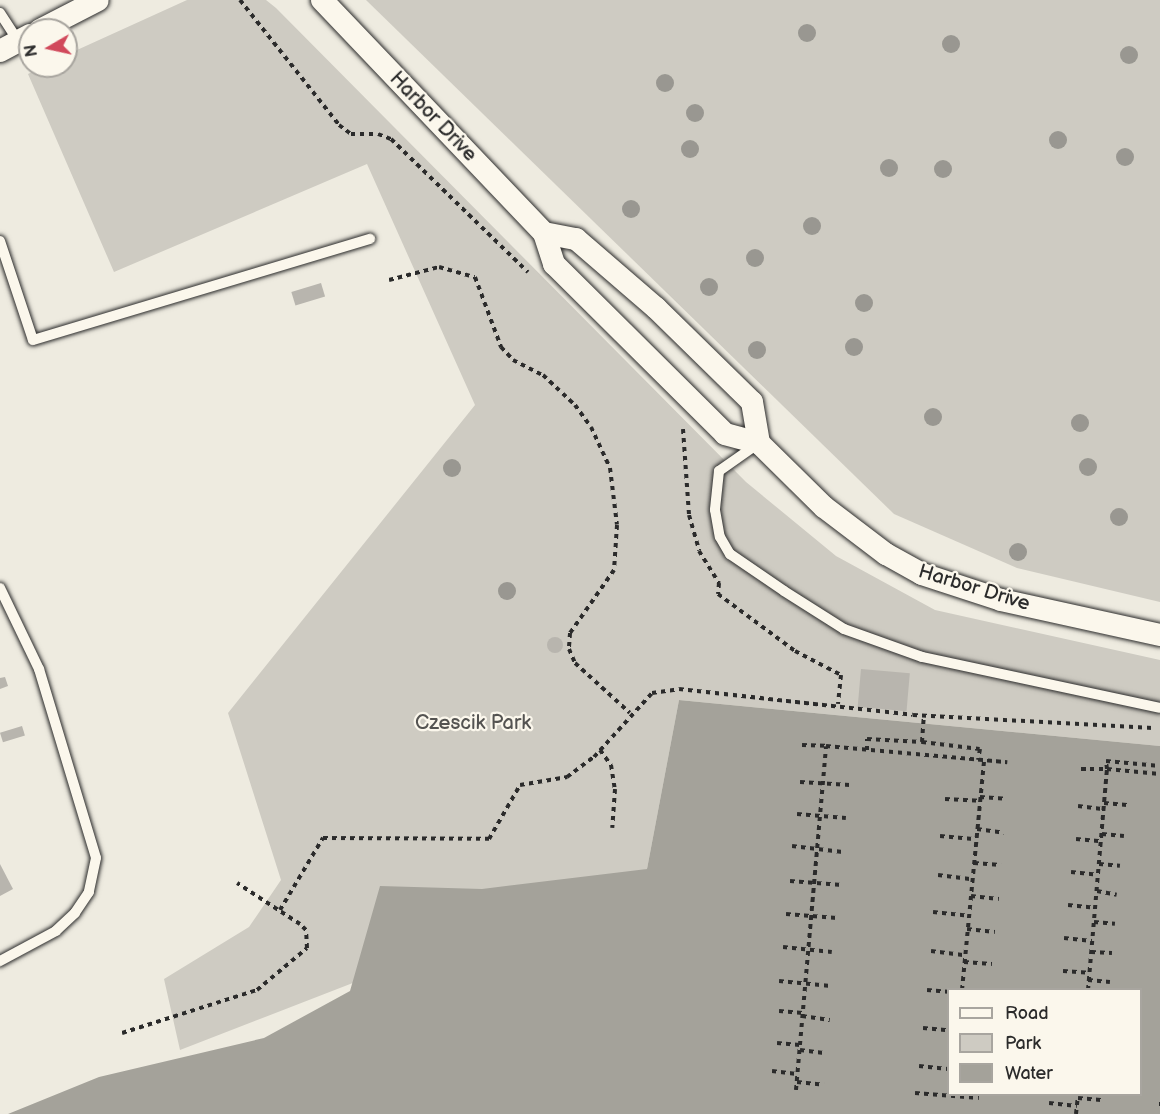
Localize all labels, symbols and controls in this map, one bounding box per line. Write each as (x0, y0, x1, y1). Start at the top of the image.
north arrow (18, 18, 78, 78)
text: N (21, 43, 42, 58)
street label: Harbor Drive (384, 67, 482, 167)
street label: Harbor Drive (915, 560, 1033, 616)
park label: Czescik Park (415, 711, 531, 735)
legend (947, 988, 1142, 1096)
text: Road (1005, 1003, 1049, 1024)
text: Park (1005, 1033, 1041, 1054)
text: Water (1005, 1063, 1053, 1084)

